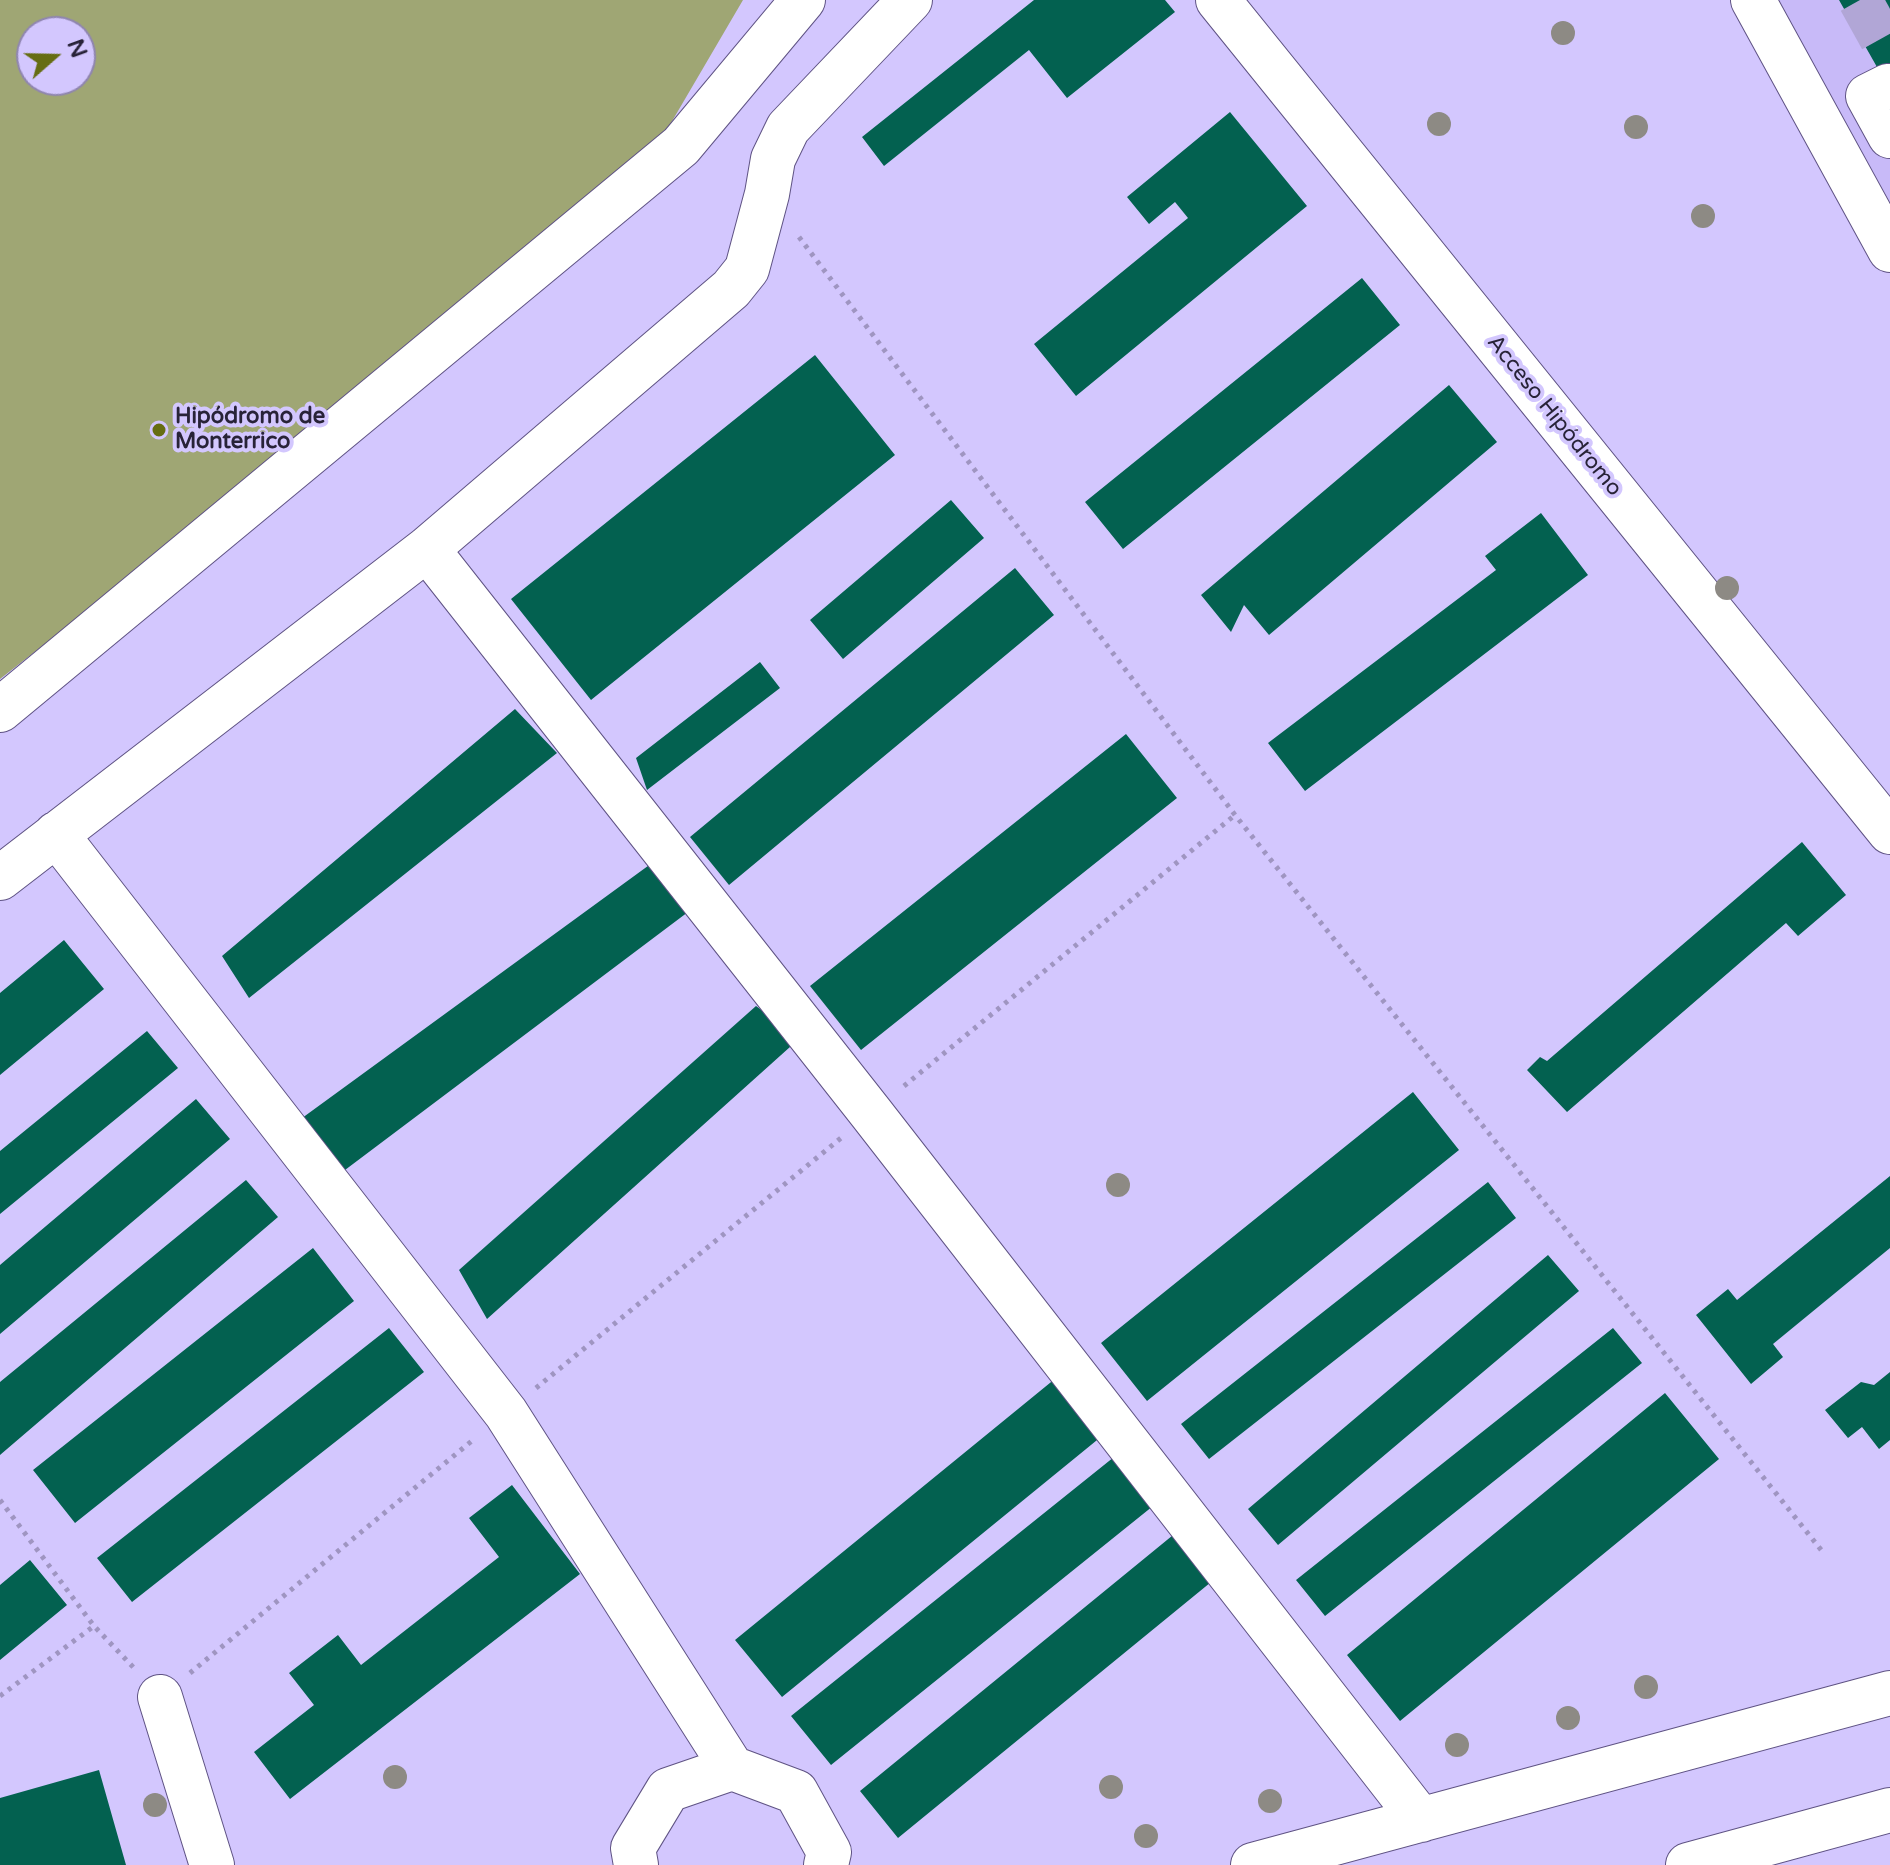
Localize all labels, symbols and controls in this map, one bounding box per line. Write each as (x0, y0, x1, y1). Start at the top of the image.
north arrow (16, 16, 96, 96)
text: N (61, 36, 92, 61)
street label: Acceso Hipódromo (1481, 330, 1627, 502)
place label: Hipódromo de Monterrico (175, 404, 325, 456)
marker: Hipódromo de Monterrico (150, 421, 168, 439)

